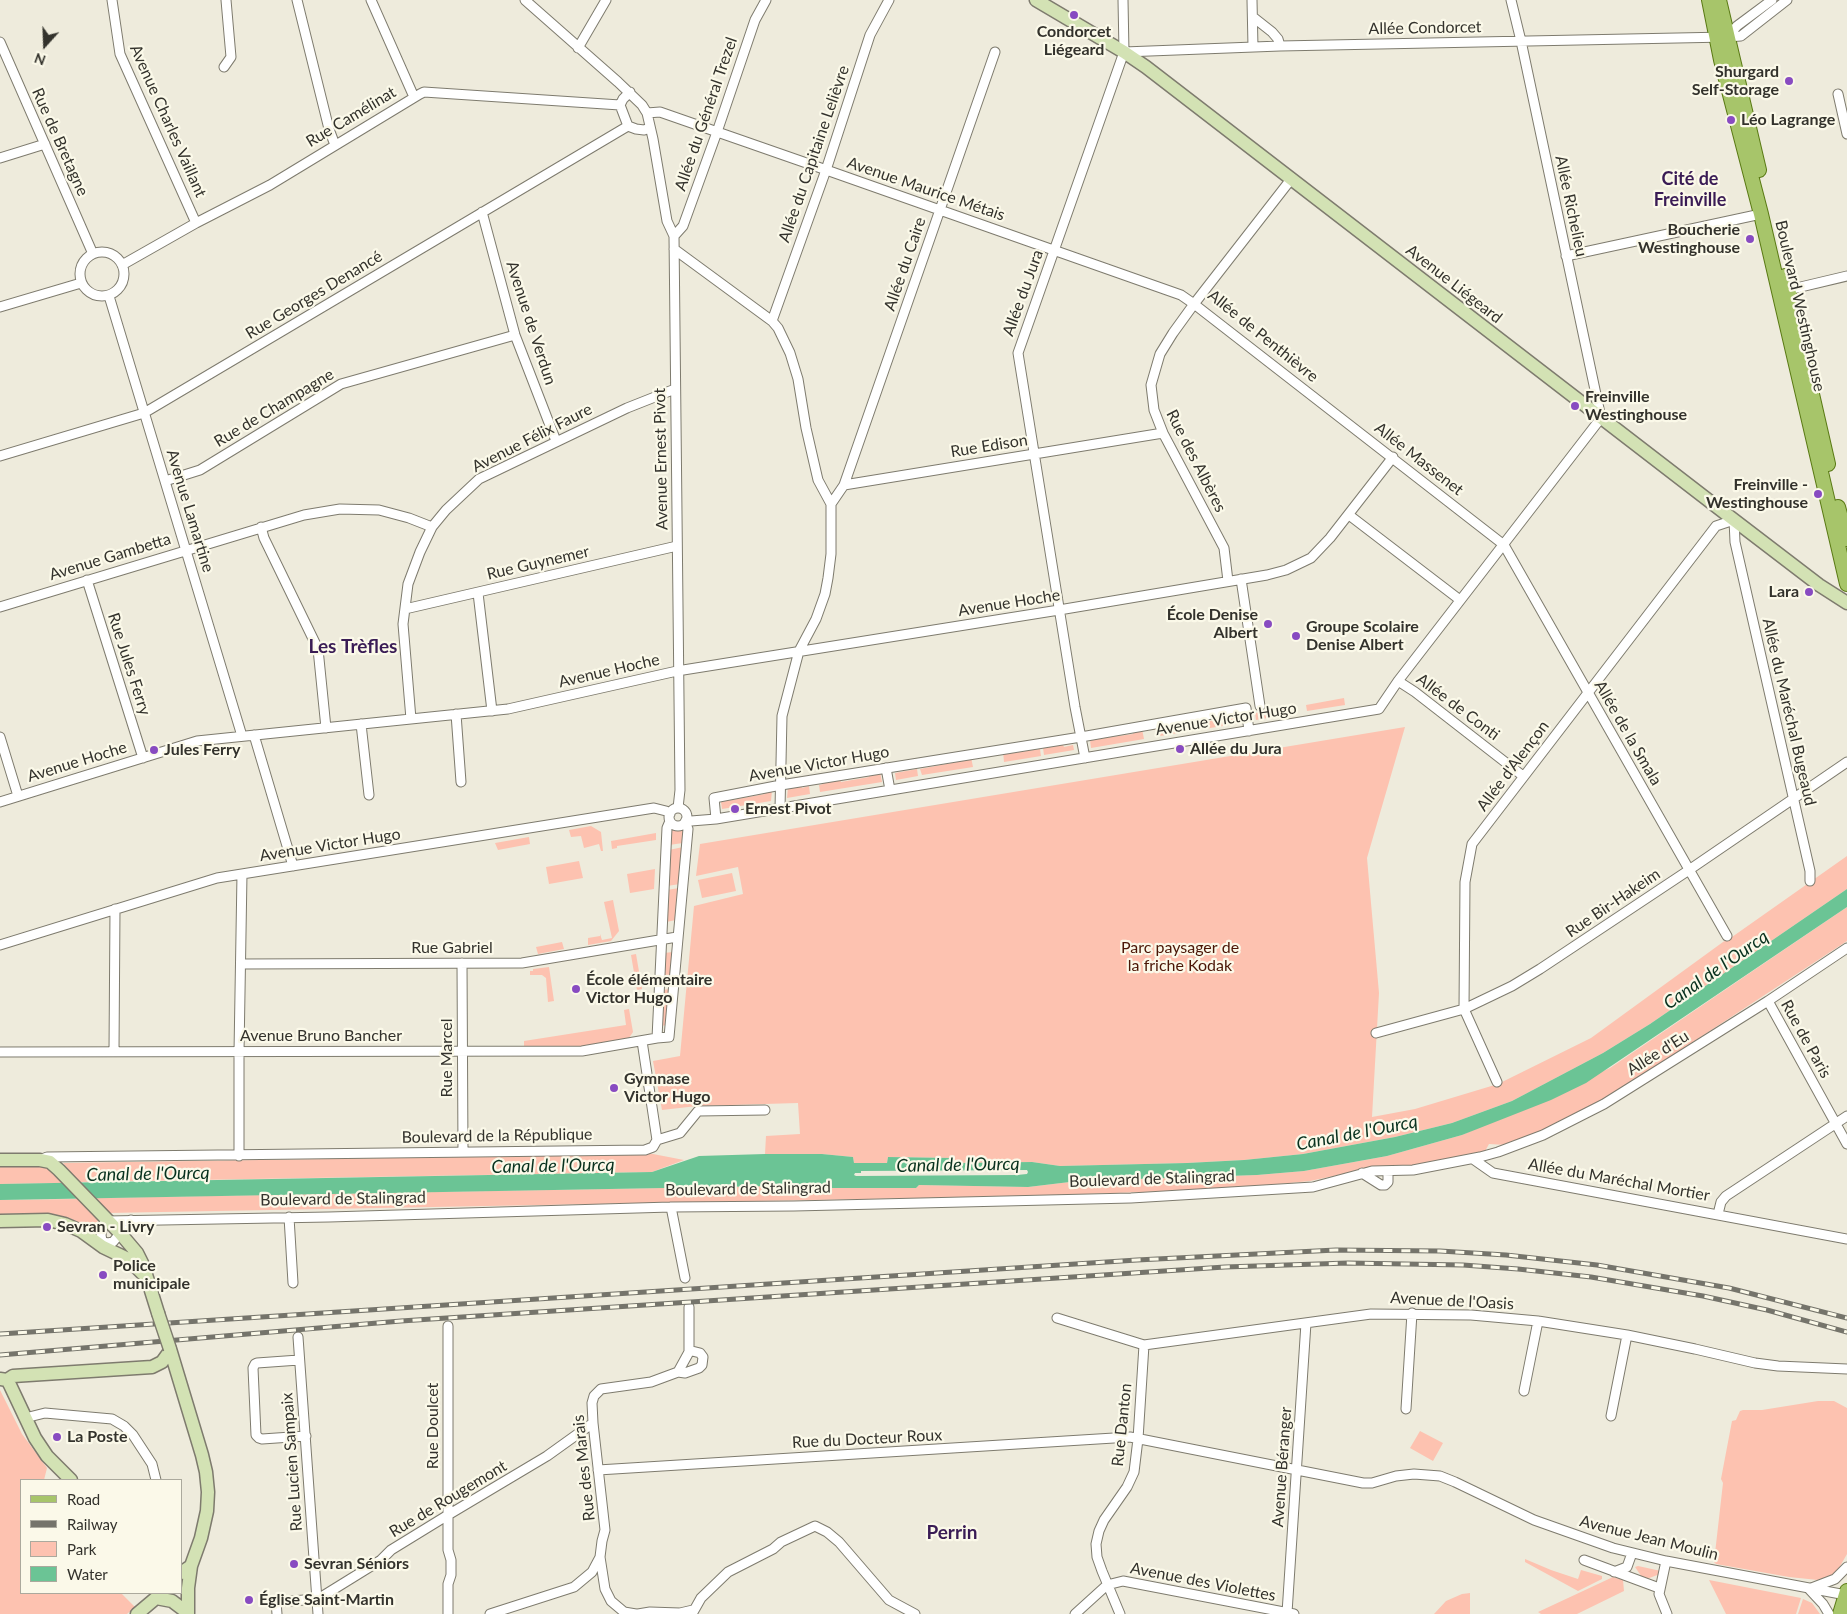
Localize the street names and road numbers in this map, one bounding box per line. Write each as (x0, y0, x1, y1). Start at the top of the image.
street label: Allée Condorcet (1368, 17, 1482, 39)
street label: Allée du Général Trezel (671, 35, 741, 193)
street label: Avenue Charles Vaillant (126, 42, 210, 200)
street label: Allée du Capitaine Lelièvre (775, 63, 853, 245)
street label: Rue Camélinat (303, 83, 399, 151)
street label: Rue de Bretagne (28, 85, 92, 199)
street label: Avenue Maurice Métais (845, 153, 1007, 225)
street label: Allée Richelieu (1551, 154, 1591, 258)
street label: Allée du Caire (880, 215, 930, 313)
street label: Boulevard Westinghouse (1771, 218, 1829, 394)
street label: Avenue Liégeard (1402, 241, 1506, 327)
street label: Rue Georges Denancé (242, 247, 386, 343)
street label: Allée du Jura (999, 247, 1047, 339)
street label: Avenue de Verdun (502, 259, 560, 387)
street label: Allée de Penthièvre (1204, 286, 1322, 386)
street label: Rue de Champagne (211, 365, 337, 451)
street label: Avenue Ernest Pivot (650, 388, 672, 530)
street label: Avenue Félix Faure (469, 399, 595, 477)
street label: Rue des Albères (1162, 407, 1230, 515)
street label: Allée Massenet (1371, 418, 1467, 500)
street label: Rue Edison (949, 430, 1029, 462)
street label: Avenue Lamartine (162, 447, 218, 575)
street label: Avenue Gambetta (47, 529, 173, 585)
street label: Rue Guynemer (485, 542, 591, 584)
street label: Avenue Hoche (957, 585, 1061, 621)
street label: Rue Jules Ferry (103, 610, 155, 718)
street label: Allée du Maréchal Bugeaud (1758, 616, 1820, 808)
street label: Avenue Hoche (557, 650, 661, 692)
street label: Allée de Conti (1413, 670, 1503, 744)
street label: Allée de la Smala (1590, 677, 1666, 789)
street label: Avenue Victor Hugo (1154, 698, 1298, 740)
street label: Allée d'Alençon (1473, 717, 1553, 815)
street label: Avenue Hoche (25, 738, 129, 786)
street label: Avenue Victor Hugo (747, 742, 891, 786)
street label: Avenue Victor Hugo (258, 824, 402, 866)
street label: Rue Bir-Hakeim (1562, 864, 1664, 942)
street label: Rue Gabriel (411, 938, 493, 958)
street label: Rue de Paris (1777, 996, 1835, 1082)
street label: Rue Marcel (437, 1019, 457, 1097)
street label: Avenue Bruno Bancher (240, 1026, 402, 1046)
street label: Allée d'Eu (1623, 1026, 1693, 1080)
street label: Boulevard de la République (401, 1125, 593, 1147)
street label: Allée du Maréchal Mortier (1527, 1155, 1711, 1205)
street label: Boulevard de Stalingrad (1069, 1167, 1235, 1191)
street label: Boulevard de Stalingrad (665, 1178, 831, 1200)
street label: Boulevard de Stalingrad (260, 1188, 426, 1210)
street label: Avenue de l'Oasis (1390, 1288, 1514, 1314)
street label: Rue Danton (1108, 1382, 1136, 1468)
street label: Rue Doulcet (423, 1383, 443, 1469)
street label: Rue Lucien Sampaix (278, 1392, 306, 1532)
street label: Avenue Béranger (1268, 1406, 1296, 1528)
street label: Rue des Marais (569, 1414, 599, 1522)
street label: Rue du Docteur Roux (791, 1425, 943, 1453)
street label: Rue de Rougemont (386, 1456, 510, 1542)
street label: Avenue Jean Moulin (1578, 1511, 1720, 1565)
street label: Avenue des Violettes (1129, 1558, 1277, 1606)

